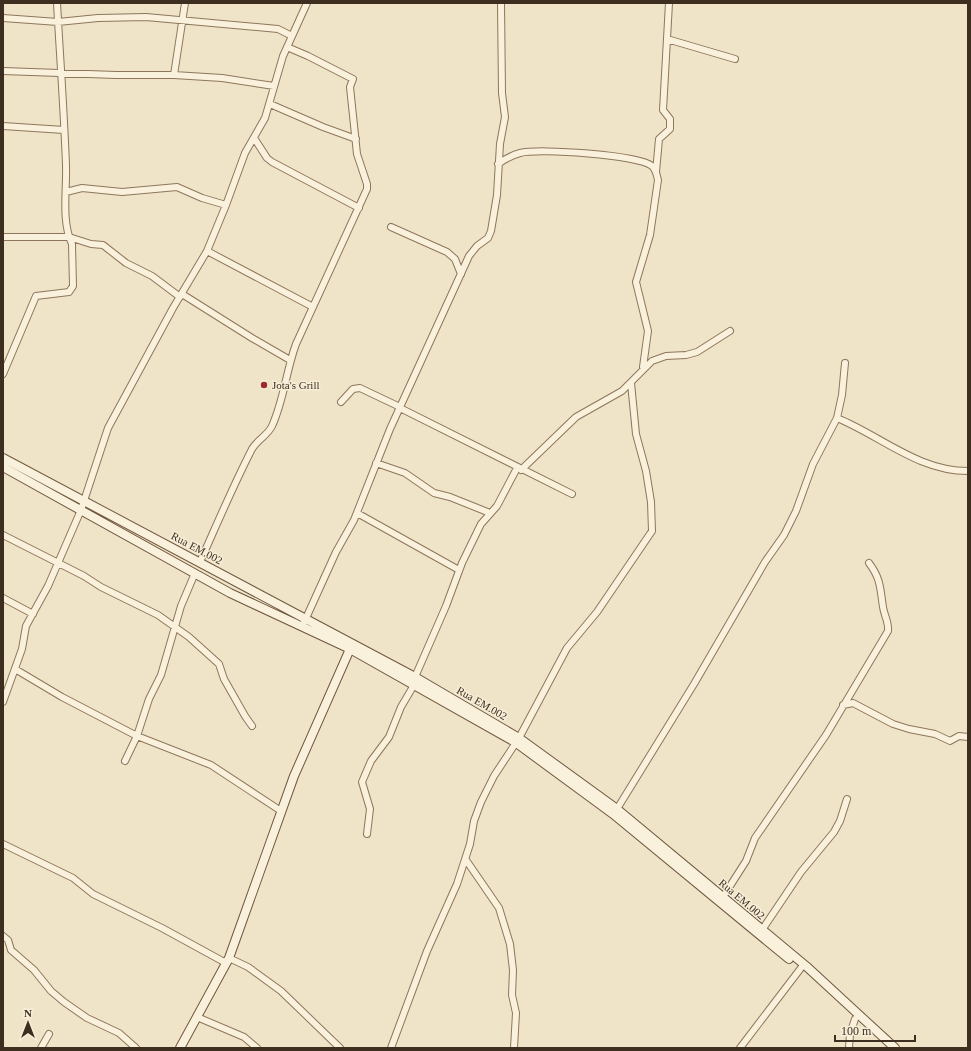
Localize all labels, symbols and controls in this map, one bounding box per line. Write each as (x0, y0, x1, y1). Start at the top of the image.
place label: Jota's Grill (272, 379, 320, 391)
marker: Jota's Grill (259, 380, 269, 390)
street label: Rua EM.002 (169, 530, 225, 566)
street label: Rua EM.002 (455, 684, 509, 722)
street label: Rua EM.002 (717, 876, 767, 922)
north arrow (8, 1003, 48, 1043)
text: N (24, 1007, 32, 1019)
scale bar (835, 1017, 915, 1043)
text: 100 m (841, 1024, 872, 1038)

